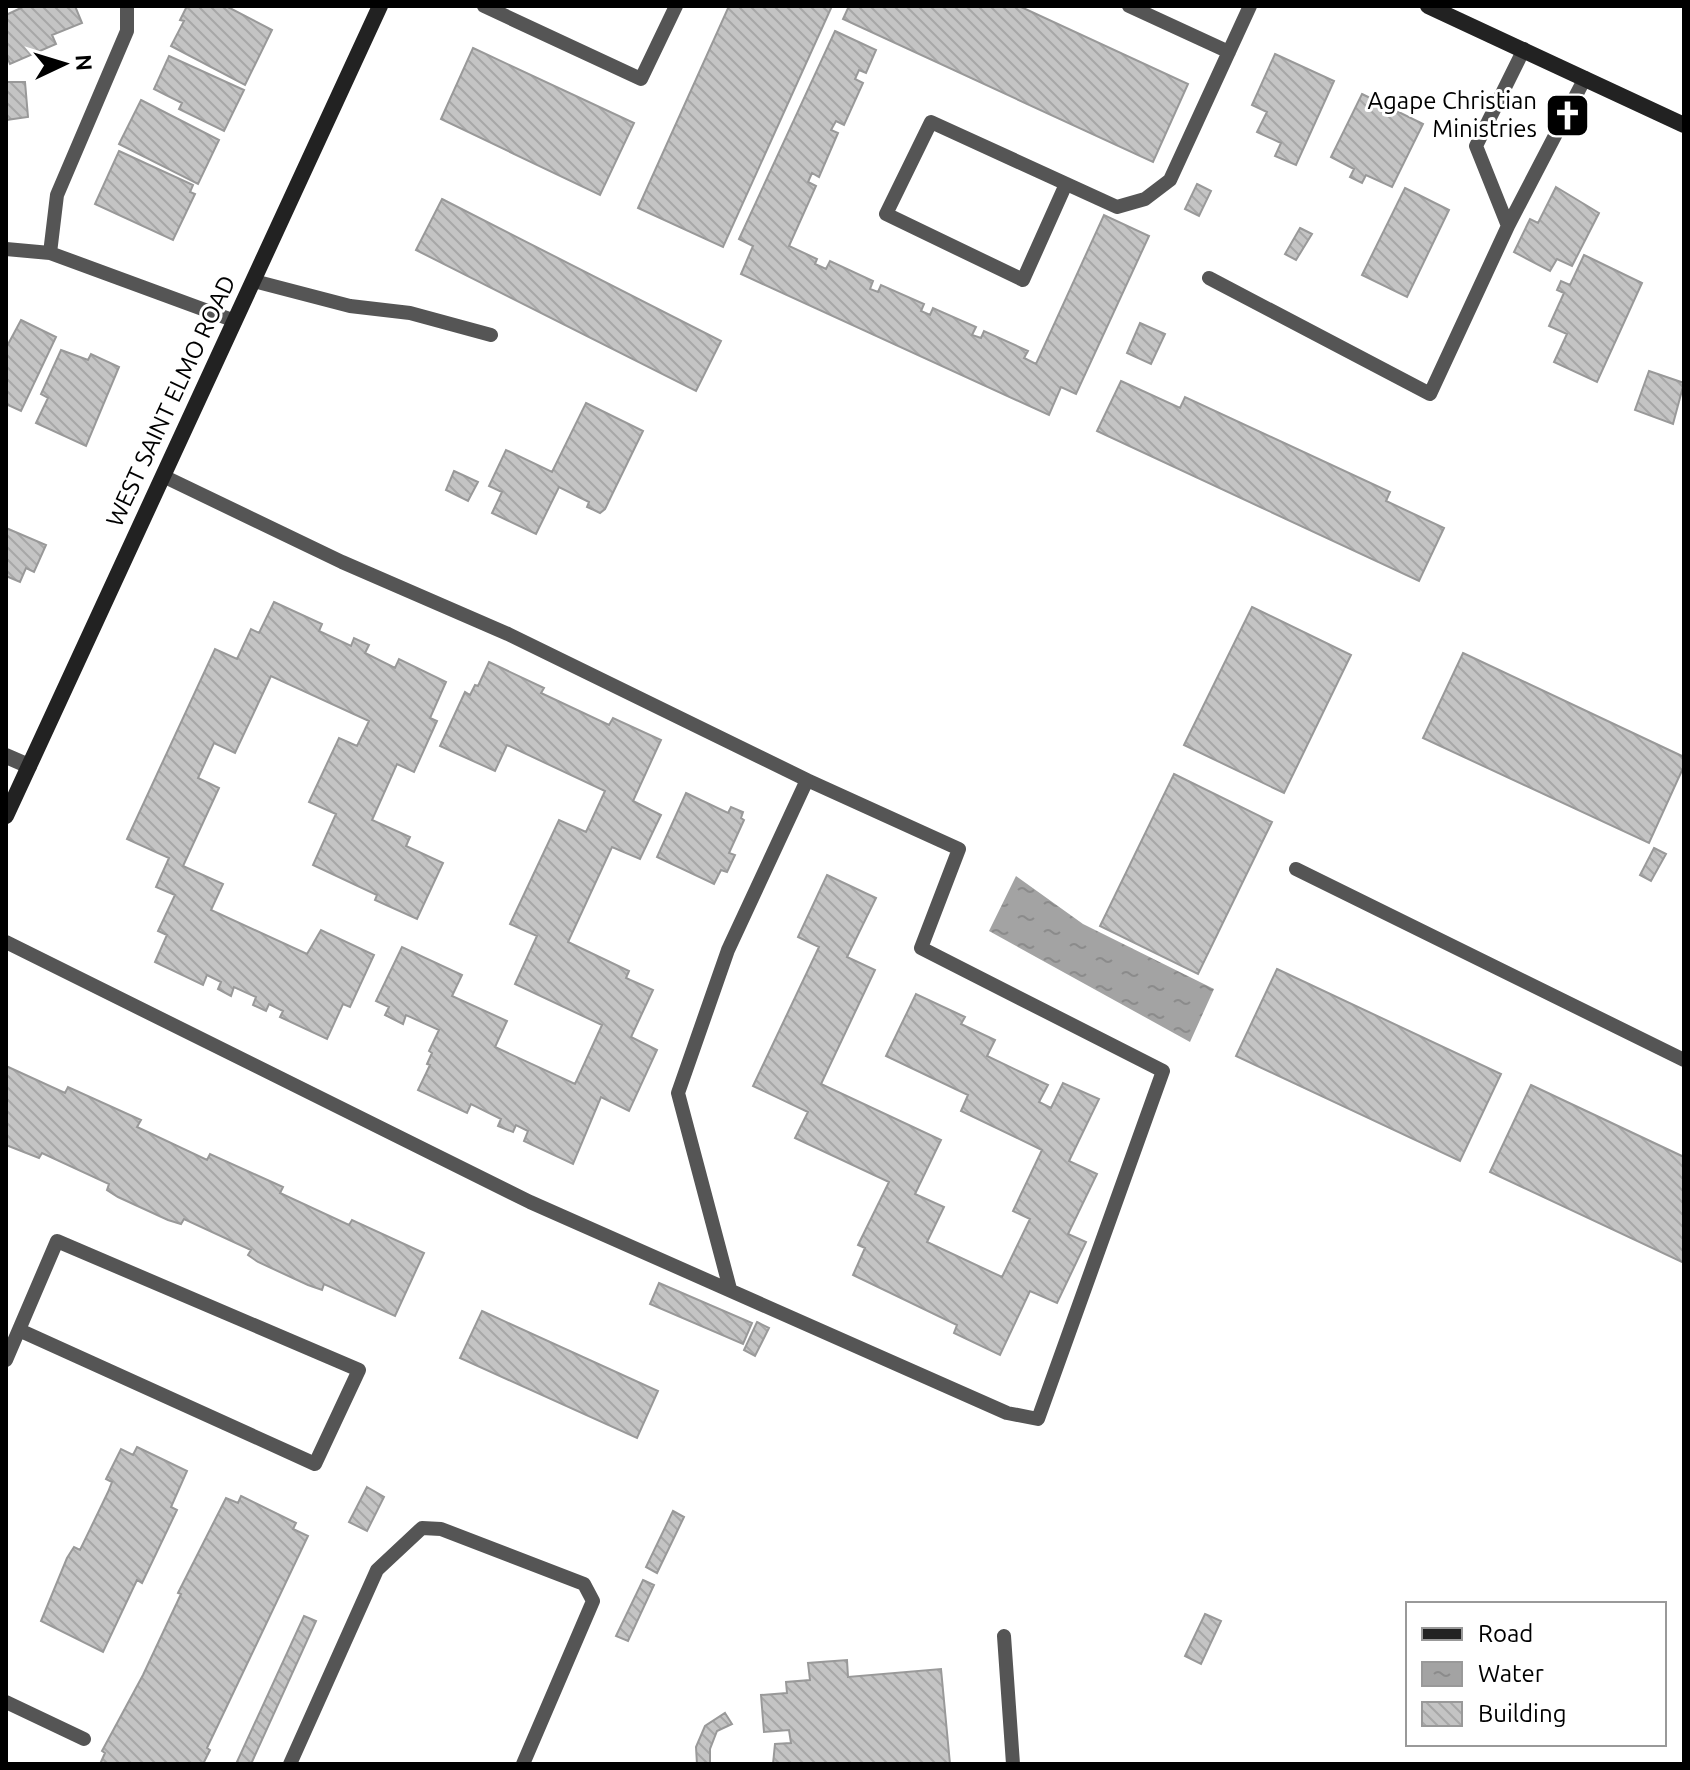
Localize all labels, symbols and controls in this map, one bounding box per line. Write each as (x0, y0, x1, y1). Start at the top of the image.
north arrow (24, 24, 104, 104)
text: N (71, 54, 97, 72)
place label: Agape Christian Ministries (1367, 87, 1537, 142)
church icon: Agape Christian Ministries (1544, 91, 1592, 139)
street label: WEST SAINT ELMO ROAD (100, 271, 241, 531)
legend (1406, 1602, 1666, 1746)
text: Road (1478, 1620, 1533, 1647)
text: Water (1478, 1660, 1544, 1687)
text: Building (1478, 1700, 1566, 1727)

